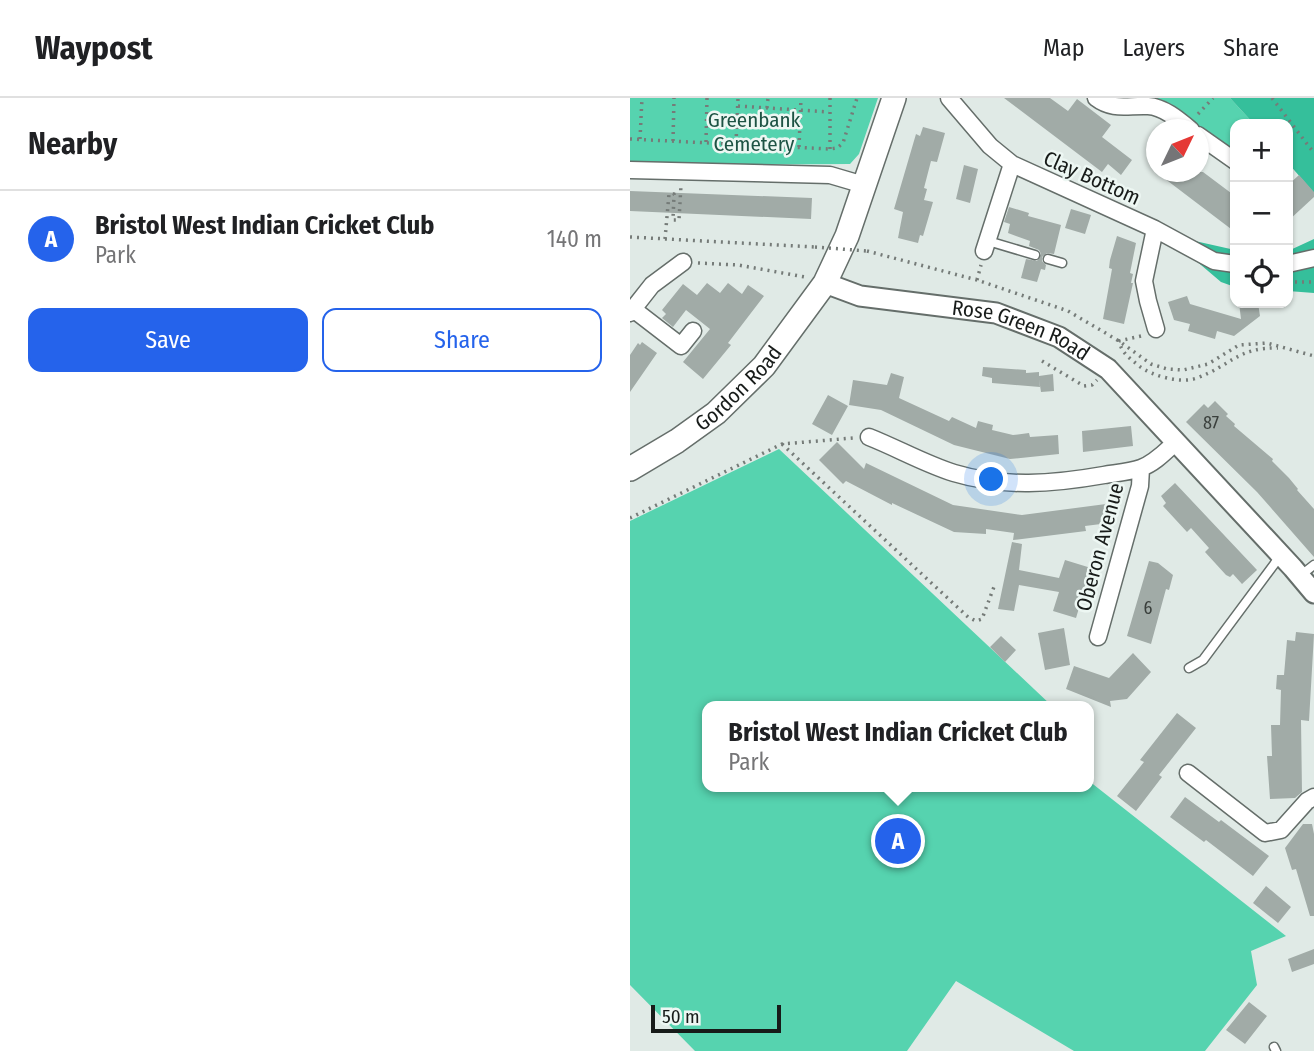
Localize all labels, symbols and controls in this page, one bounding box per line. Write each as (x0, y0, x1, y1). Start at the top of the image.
text: Waypost (35, 28, 153, 68)
text: Map (1043, 34, 1085, 62)
text: Layers (1123, 34, 1185, 62)
text: Share (1223, 34, 1279, 62)
park label: Greenbank Cemetery (708, 107, 801, 157)
north arrow (1146, 119, 1209, 182)
map controls (1230, 119, 1293, 308)
button: + (1230, 119, 1293, 182)
text: Nearby (28, 126, 117, 162)
street label: Clay Bottom (1040, 145, 1144, 211)
button: − (1230, 182, 1293, 245)
text: Bristol West Indian Cricket Club (95, 210, 434, 241)
text: A (45, 225, 57, 253)
text: 140 m (547, 225, 602, 253)
text: Park (95, 241, 136, 269)
button: locate (1230, 245, 1293, 308)
street label: Rose Green Road (951, 295, 1095, 366)
button: Save (28, 308, 308, 372)
button: Share (322, 308, 602, 372)
street label: Gordon Road (690, 341, 787, 437)
house number: 87 (1203, 412, 1219, 434)
your location (974, 462, 1008, 496)
street label: Oberon Avenue (1070, 480, 1130, 614)
house number: 6 (1144, 597, 1153, 619)
popup (702, 701, 1094, 792)
text: Bristol West Indian Cricket Club (728, 717, 1068, 748)
text: Park (728, 748, 769, 776)
pin: A (875, 815, 921, 867)
scale bar (651, 1002, 780, 1034)
text: 50 m (662, 1005, 700, 1028)

